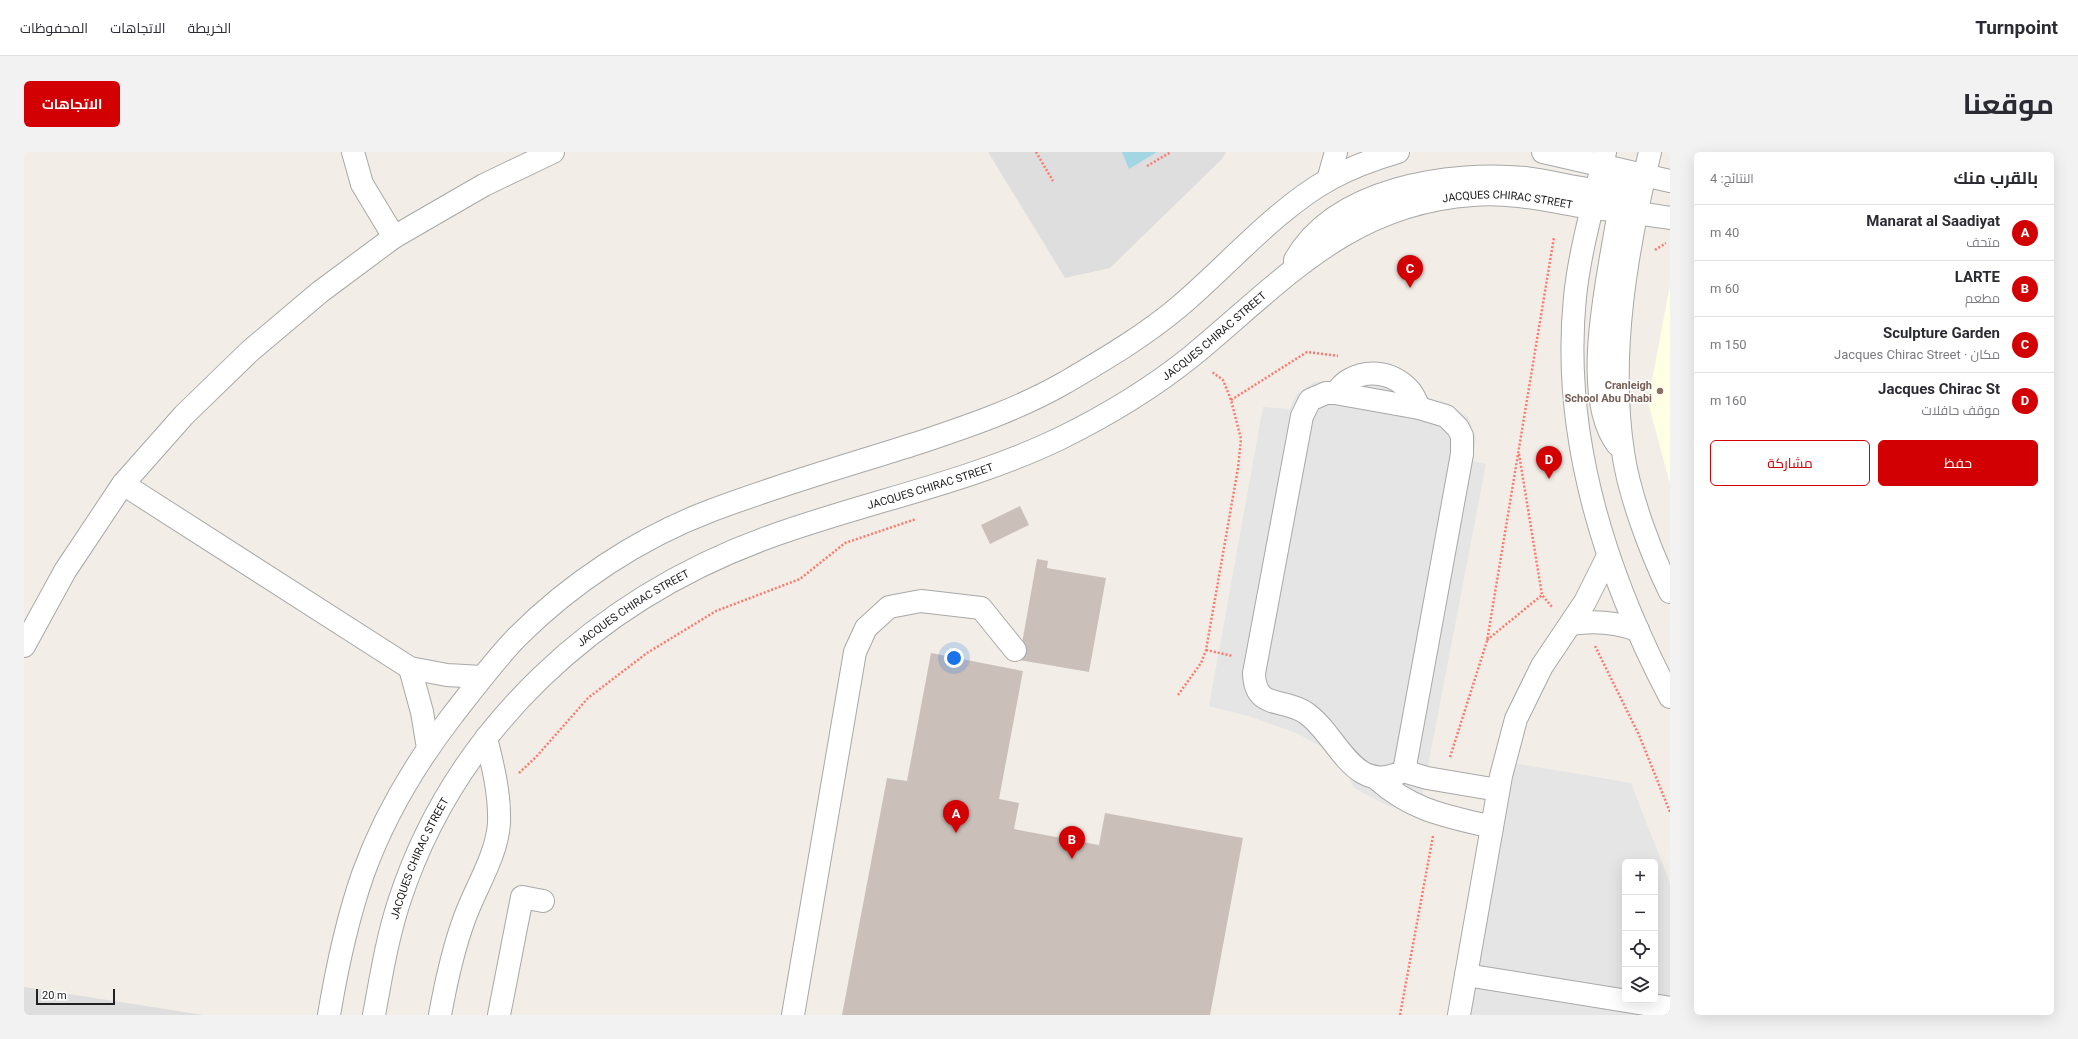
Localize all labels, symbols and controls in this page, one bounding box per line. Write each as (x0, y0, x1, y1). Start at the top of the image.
text: Turnpoint (1975, 16, 2058, 39)
text: المحفوظات (20, 20, 88, 36)
text: الاتجاهات (110, 20, 166, 36)
text: الخريطة (188, 20, 231, 36)
button: الاتجاهات (24, 81, 120, 127)
text: موقعنا (1963, 88, 2054, 121)
text: بالقرب منك (1954, 168, 2038, 188)
text: النتائج: 4 (1710, 171, 1754, 186)
street label: JACQUES CHIRAC STREET (1441, 188, 1574, 211)
text: Manarat al Saadiyat (1866, 212, 2000, 230)
text: 40 m (1710, 225, 1739, 240)
text: A (2021, 225, 2029, 240)
text: متحف (1966, 235, 2000, 250)
pin: C (1397, 255, 1423, 288)
text: LARTE (1955, 268, 2000, 286)
text: 60 m (1710, 281, 1739, 296)
text: B (2021, 281, 2029, 296)
street label: JACQUES CHIRAC STREET (1159, 289, 1269, 383)
text: مطعم (1965, 291, 2000, 306)
text: Sculpture Garden (1883, 324, 2000, 342)
text: 150 m (1710, 337, 1747, 352)
text: C (2021, 337, 2029, 352)
text: مكان · Jacques Chirac Street (1834, 347, 2000, 362)
place label: Cranleigh School Abu Dhabi (1565, 379, 1652, 405)
text: Jacques Chirac St (1878, 380, 2000, 398)
marker: Cranleigh School Abu Dhabi (1655, 386, 1665, 396)
text: 160 m (1710, 393, 1747, 408)
text: D (2021, 393, 2029, 408)
text: موقف حافلات (1921, 403, 2000, 418)
button: مشاركة (1710, 440, 1870, 486)
button: حفظ (1878, 440, 2038, 486)
pin: D (1536, 446, 1562, 479)
street label: JACQUES CHIRAC STREET (866, 460, 995, 512)
street label: JACQUES CHIRAC STREET (574, 566, 692, 649)
your location (944, 648, 964, 668)
street label: JACQUES CHIRAC STREET (388, 795, 451, 921)
pin: A (943, 800, 969, 833)
pin: B (1059, 826, 1085, 859)
map controls (1622, 859, 1658, 1003)
button: + (1622, 859, 1658, 895)
button: − (1622, 895, 1658, 931)
button: locate (1622, 931, 1658, 967)
button: layers (1622, 967, 1658, 1003)
scale bar (36, 987, 115, 1006)
text: 20 m (42, 989, 67, 1002)

